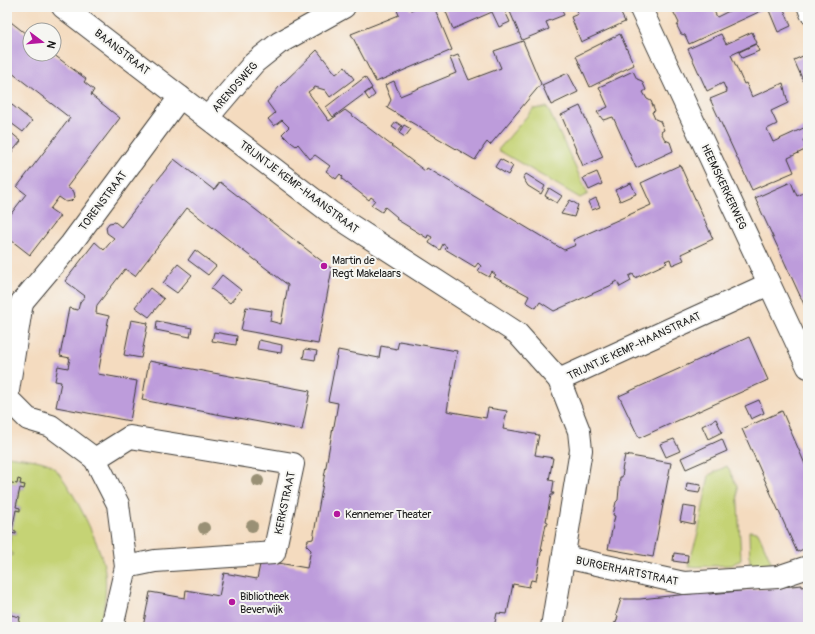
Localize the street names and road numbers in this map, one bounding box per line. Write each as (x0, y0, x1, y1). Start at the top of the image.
street label: BAANSTRAAT (92, 26, 152, 78)
street label: ARENDSWEG (210, 59, 260, 115)
street label: TRIJNTJE KEMP-HAANSTRAAT (237, 138, 361, 236)
street label: HEEMSKERKERWEG (699, 142, 749, 232)
street label: TORENSTRAAT (76, 169, 130, 233)
street label: TRIJNTJE KEMP-HAANSTRAAT (565, 309, 703, 383)
street label: KERKSTRAAT (272, 470, 298, 536)
street label: BURGERHARTSTRAAT (575, 554, 679, 588)

